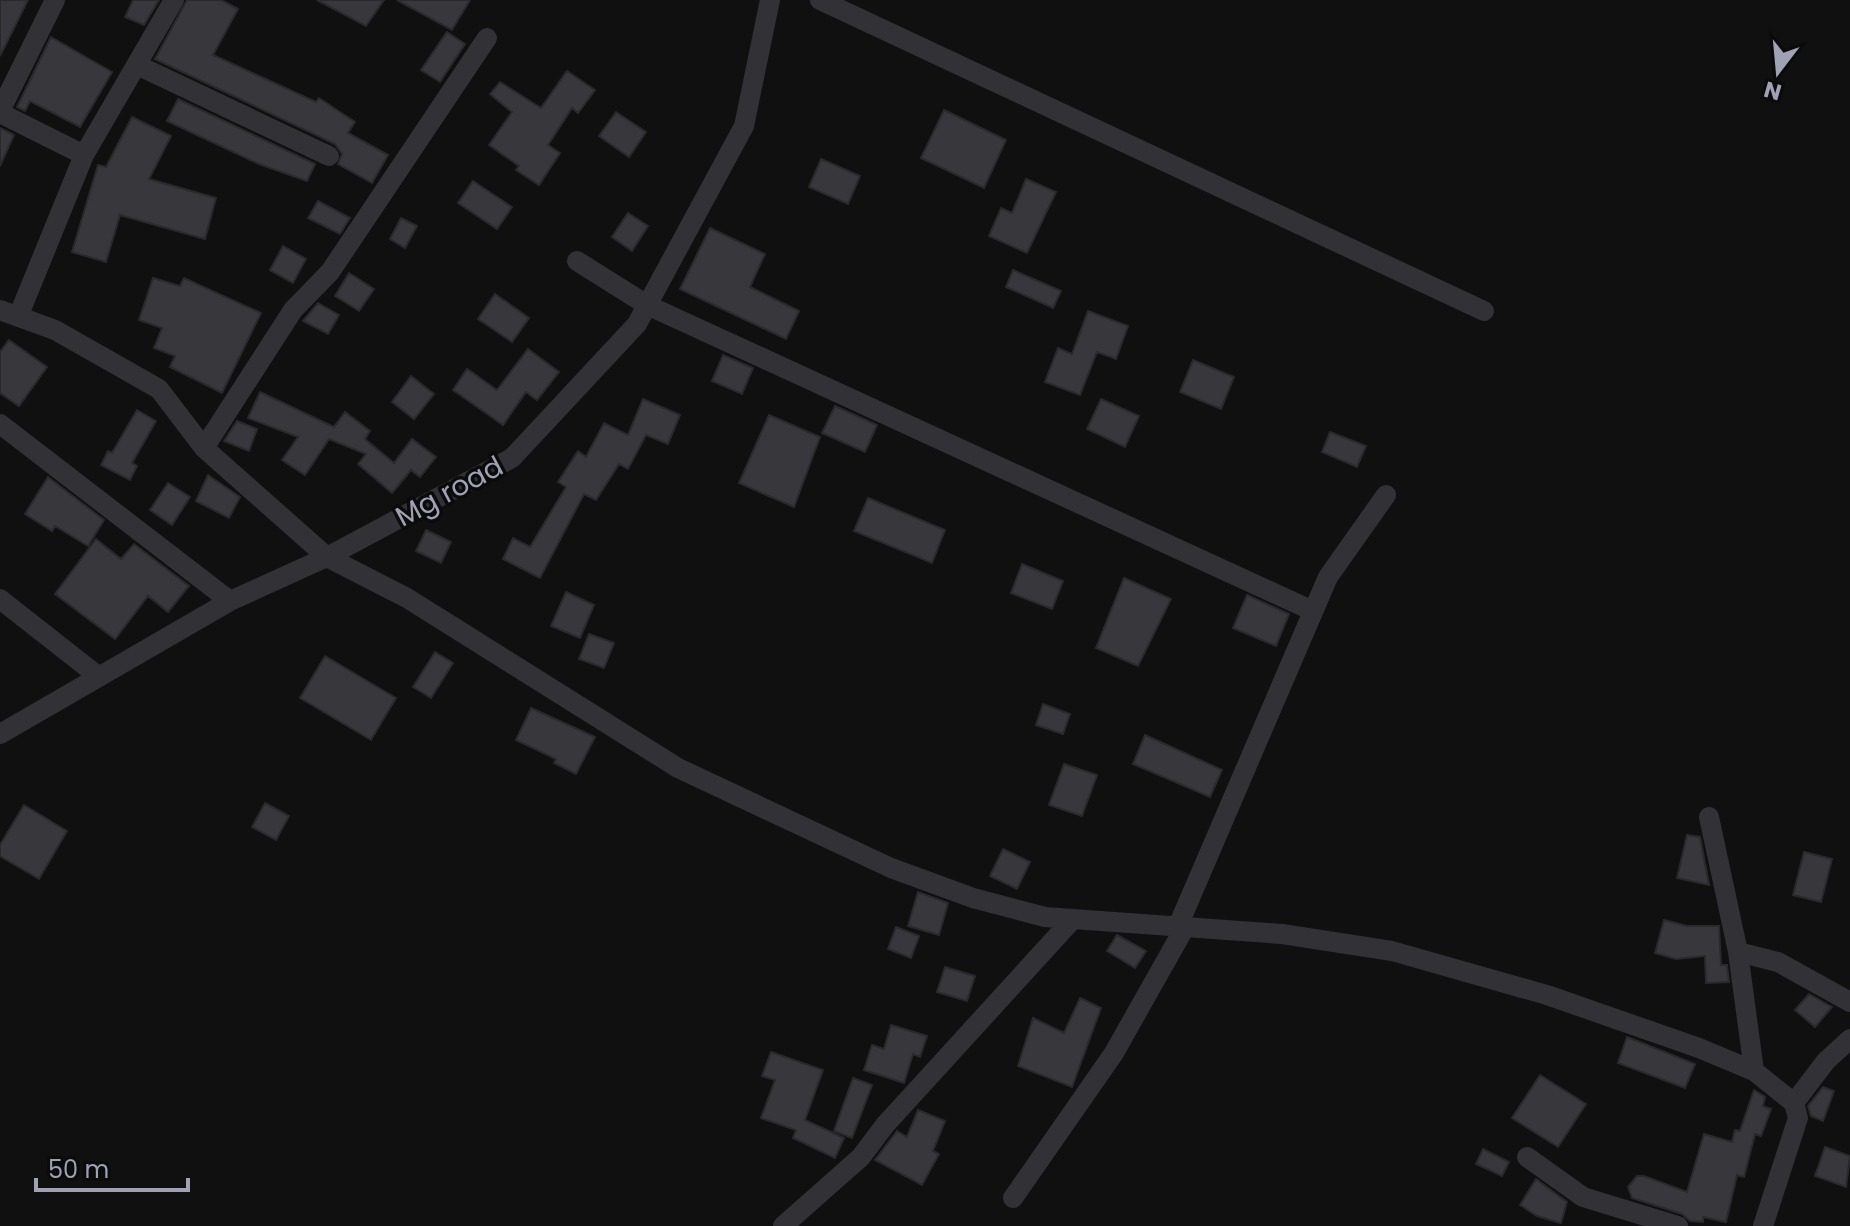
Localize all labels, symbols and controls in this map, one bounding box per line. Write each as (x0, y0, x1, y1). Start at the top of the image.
north arrow (1738, 32, 1818, 112)
text: N (1760, 74, 1785, 108)
street label: Mg road (389, 447, 510, 536)
scale bar (36, 1142, 188, 1192)
text: 50 m (48, 1153, 109, 1186)

